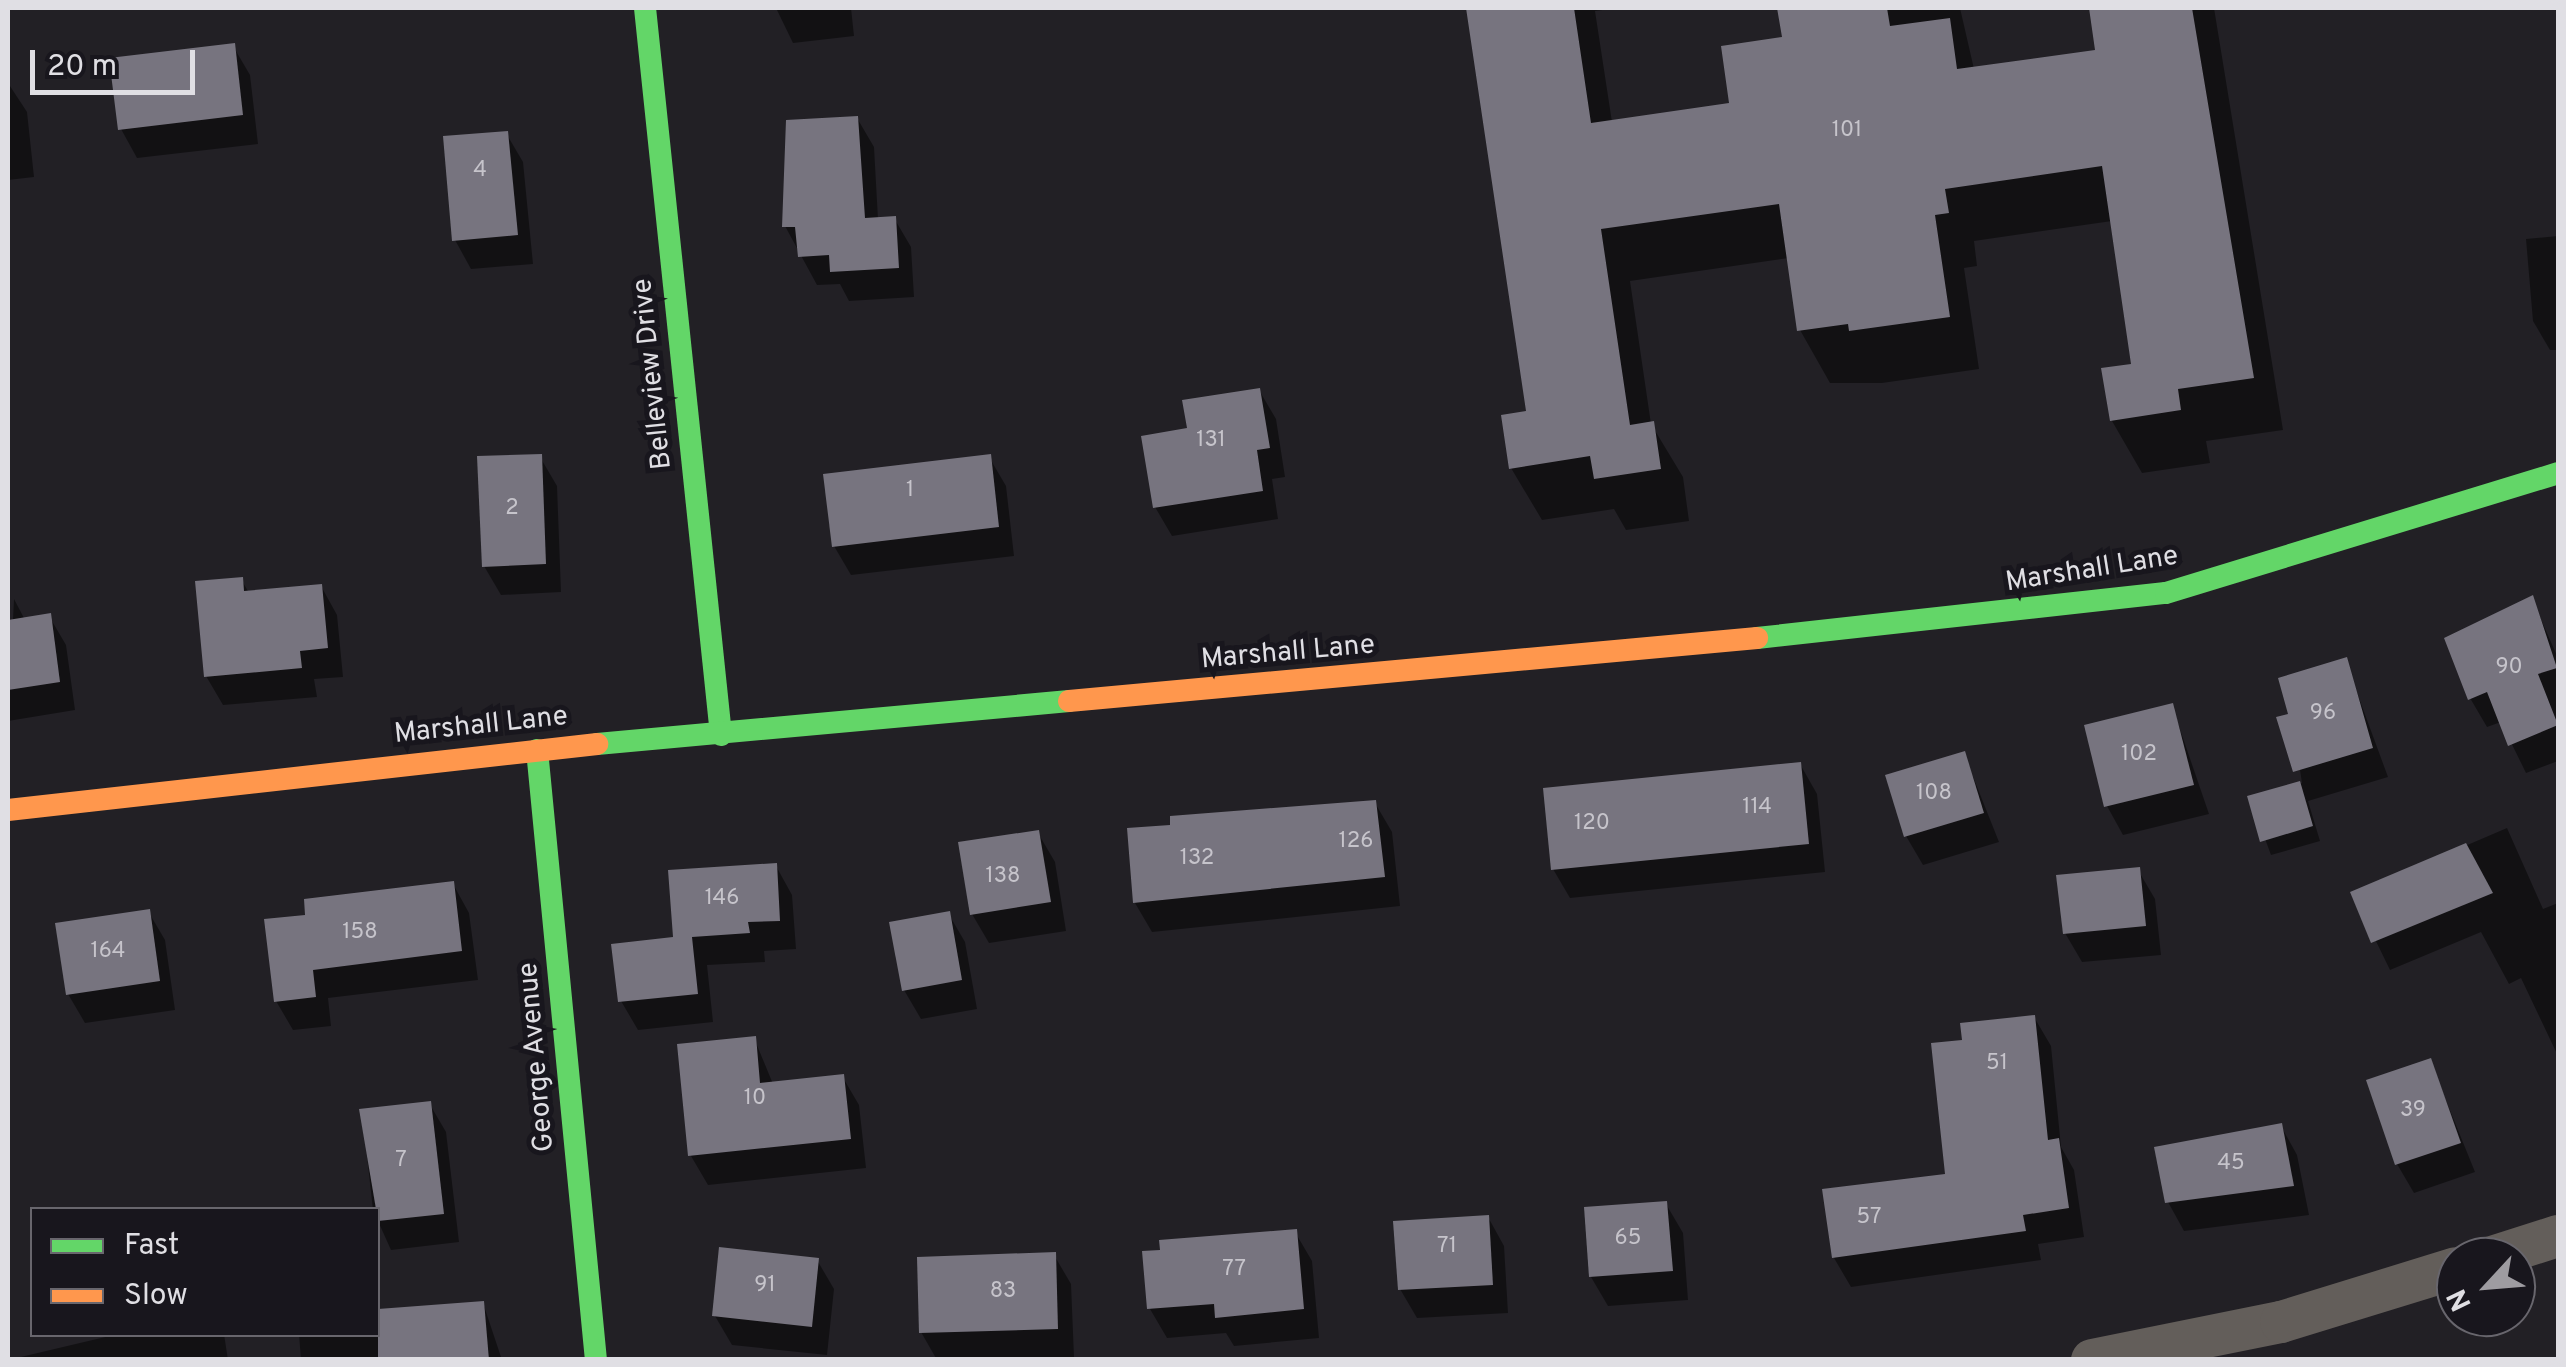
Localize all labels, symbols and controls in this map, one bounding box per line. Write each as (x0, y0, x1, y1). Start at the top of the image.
scale bar (35, 30, 200, 92)
text: 20 m (47, 49, 117, 86)
house number: 101 (1832, 118, 1862, 144)
house number: 4 (473, 158, 487, 184)
street label: Belleview Drive (626, 277, 680, 471)
house number: 131 (1196, 428, 1226, 454)
house number: 1 (906, 478, 914, 504)
house number: 2 (505, 496, 519, 522)
street label: Marshall Lane (2003, 540, 2181, 600)
street label: Marshall Lane (1200, 629, 1376, 677)
house number: 90 (2495, 655, 2523, 681)
street label: Marshall Lane (393, 700, 569, 752)
house number: 96 (2310, 701, 2336, 727)
house number: 102 (2121, 742, 2157, 768)
house number: 108 (1916, 781, 1952, 807)
house number: 114 (1742, 795, 1772, 821)
house number: 120 (1574, 811, 1610, 837)
house number: 126 (1339, 829, 1373, 855)
house number: 132 (1180, 846, 1214, 872)
house number: 138 (986, 864, 1020, 890)
house number: 146 (705, 886, 739, 912)
house number: 158 (342, 920, 378, 946)
house number: 164 (90, 939, 126, 965)
street label: George Avenue (512, 960, 562, 1154)
house number: 51 (1986, 1051, 2008, 1077)
house number: 10 (744, 1086, 766, 1112)
house number: 39 (2400, 1098, 2426, 1124)
house number: 7 (395, 1148, 407, 1174)
house number: 45 (2217, 1151, 2245, 1177)
house number: 57 (1857, 1205, 1881, 1231)
legend (30, 1207, 380, 1337)
house number: 65 (1615, 1226, 1641, 1252)
text: Fast (124, 1228, 179, 1265)
house number: 71 (1437, 1234, 1457, 1260)
north arrow (2436, 1237, 2536, 1337)
house number: 77 (1222, 1257, 1246, 1283)
house number: 91 (754, 1273, 776, 1299)
text: Slow (124, 1278, 188, 1315)
house number: 83 (990, 1279, 1016, 1305)
text: N (2440, 1282, 2481, 1316)

